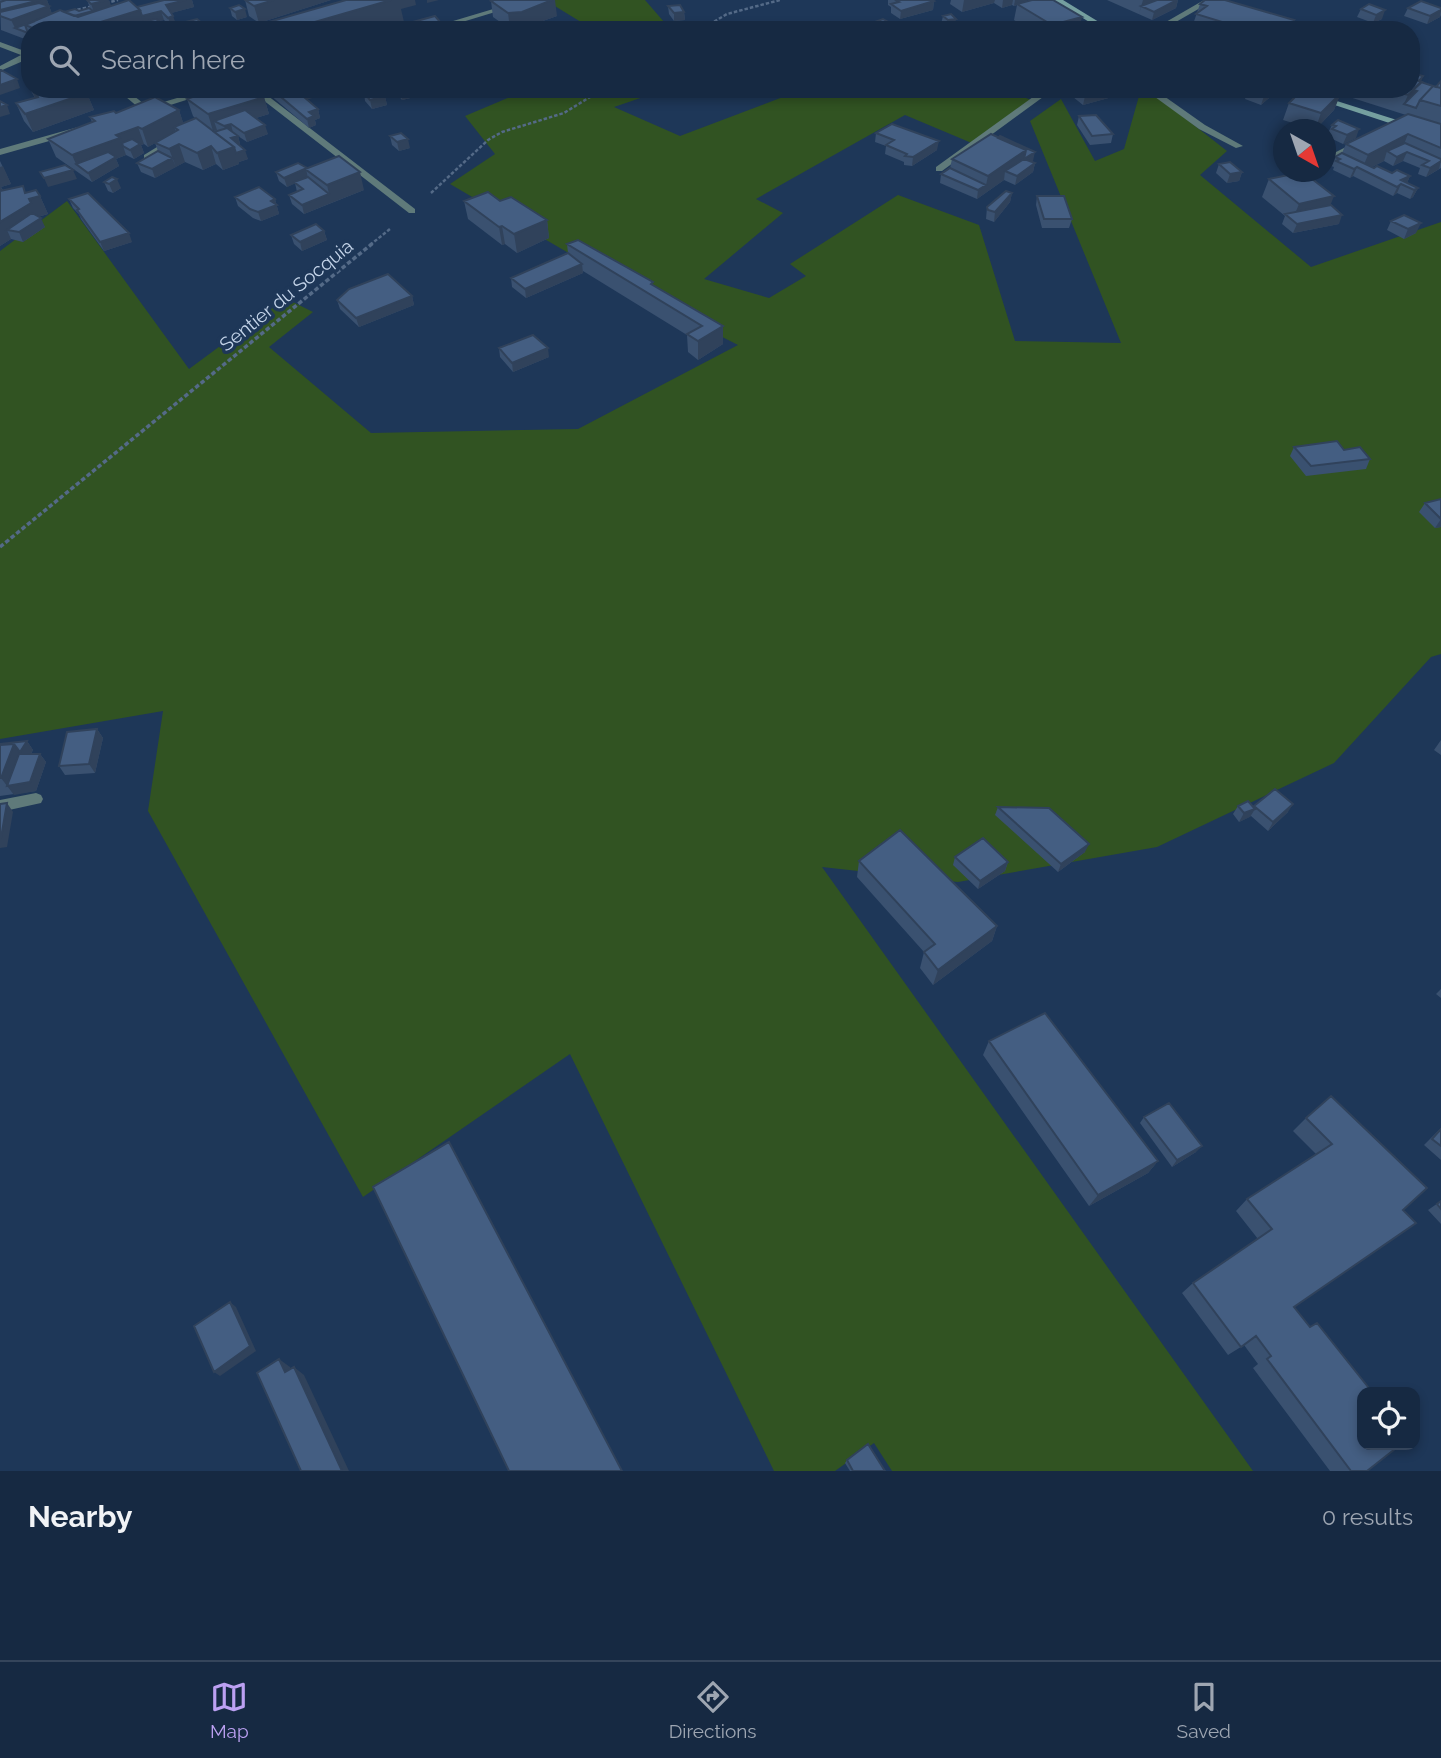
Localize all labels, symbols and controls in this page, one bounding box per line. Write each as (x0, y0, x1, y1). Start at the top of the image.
search box (21, 21, 1420, 98)
icon: search (45, 41, 83, 79)
text: Search here (101, 45, 245, 75)
north arrow (1273, 119, 1336, 182)
street label: Sentier du Socquia (215, 235, 357, 355)
map controls (1357, 1387, 1420, 1450)
button: locate (1357, 1387, 1420, 1450)
text: Nearby (28, 1499, 132, 1534)
text: 0 results (1322, 1503, 1413, 1530)
tab: Map (210, 1678, 249, 1742)
tab: Directions (669, 1678, 757, 1742)
tab: Saved (1177, 1678, 1231, 1742)

